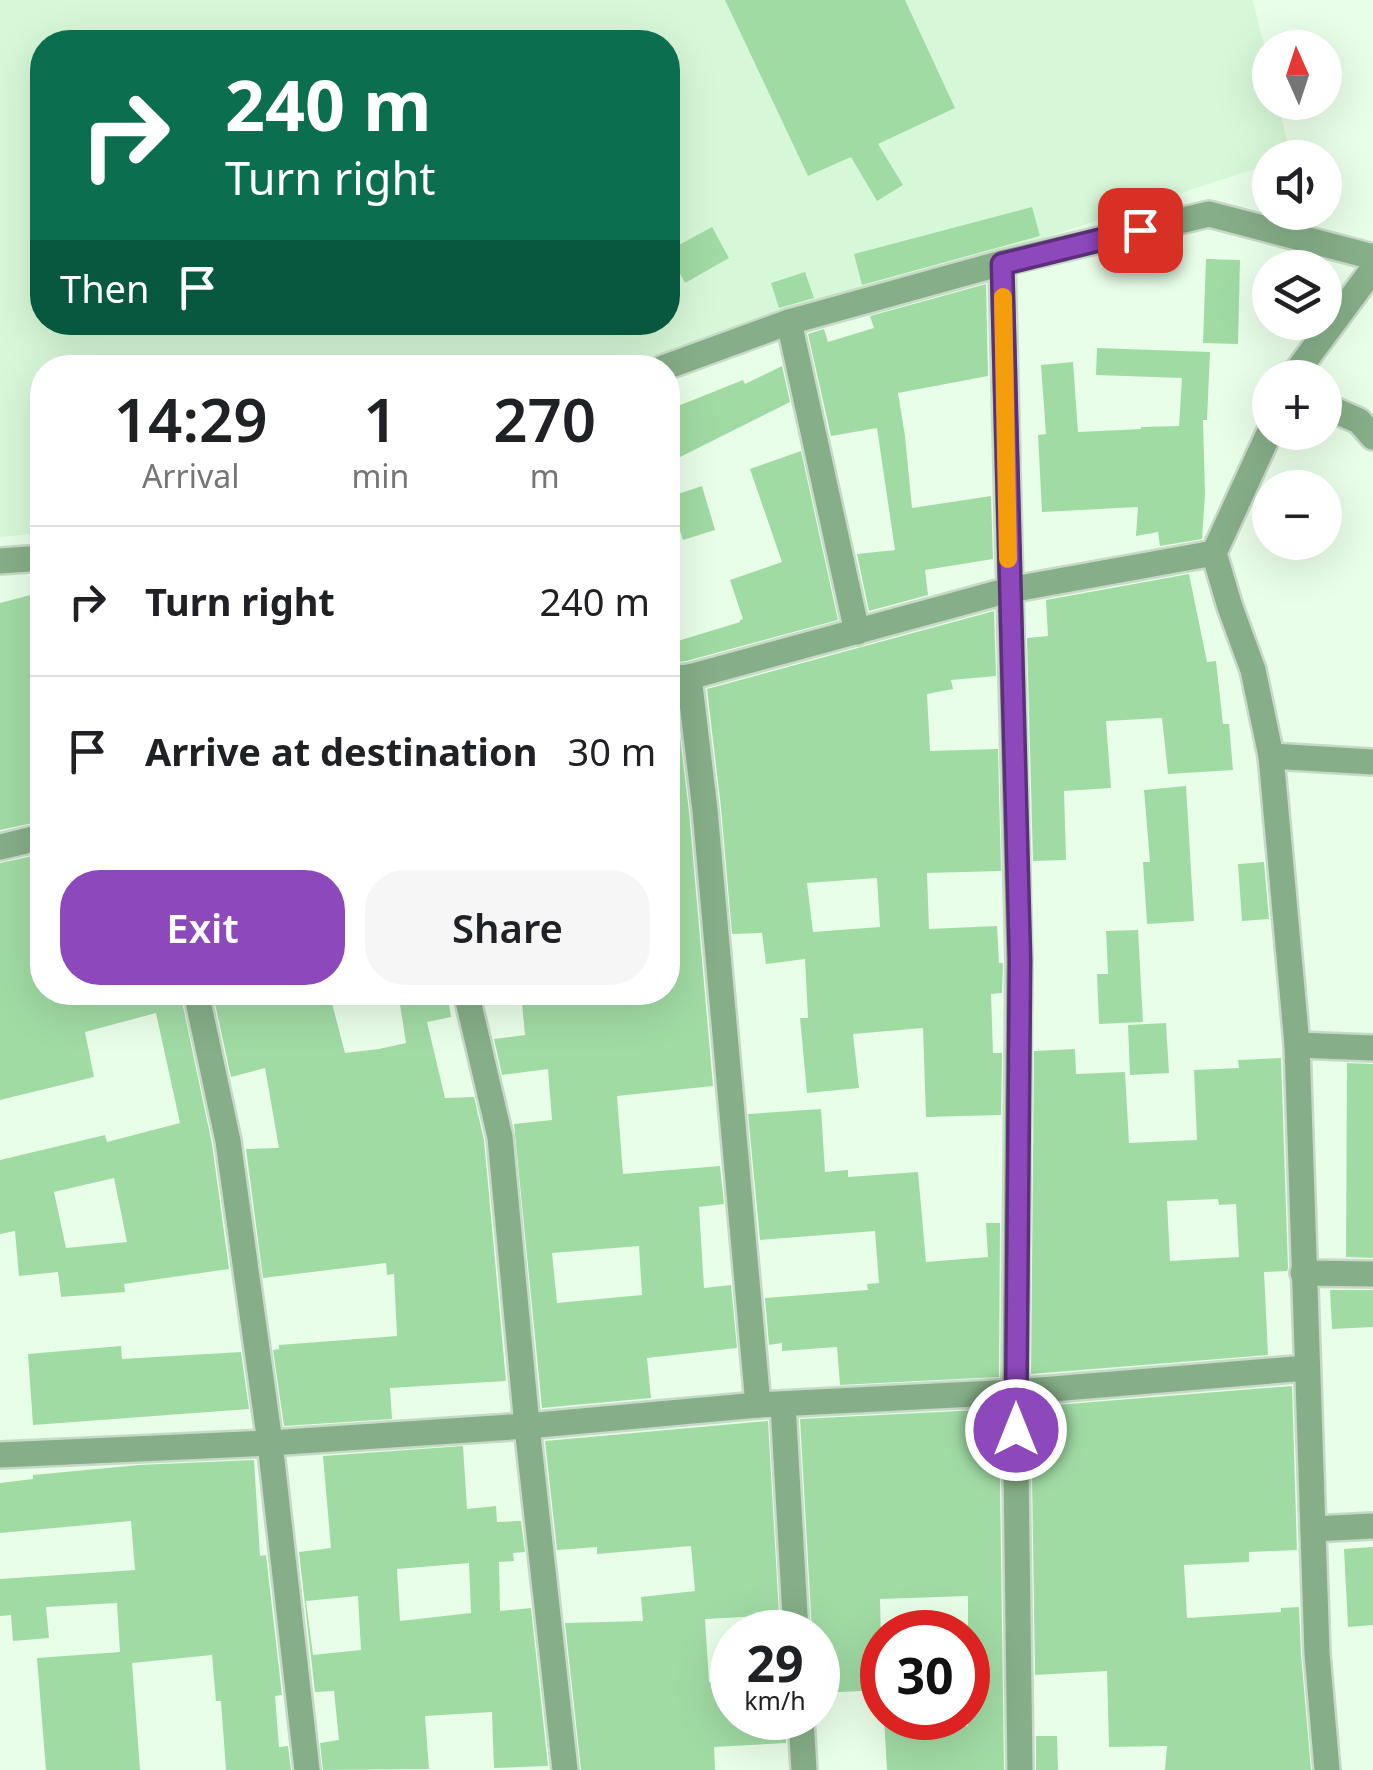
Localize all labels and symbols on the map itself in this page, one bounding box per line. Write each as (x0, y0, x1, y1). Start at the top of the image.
north arrow (1252, 30, 1342, 120)
pin (1098, 188, 1183, 273)
position arrow (964, 1378, 1068, 1482)
speed limit sign: 30 (860, 1610, 990, 1740)

